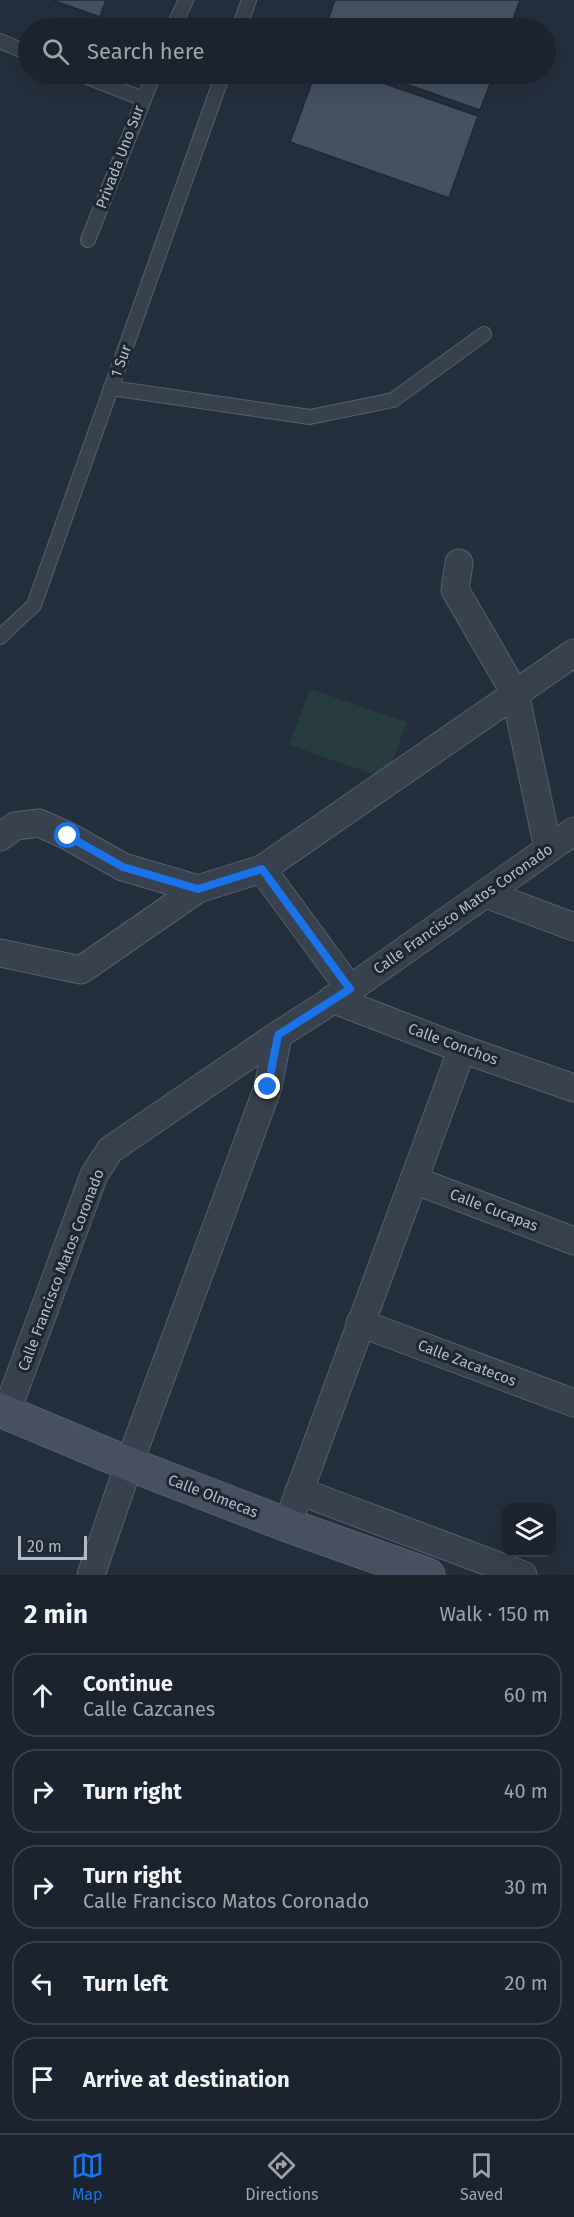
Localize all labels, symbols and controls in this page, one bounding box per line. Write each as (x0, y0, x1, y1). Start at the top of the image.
search box (18, 18, 556, 84)
icon: search (39, 35, 72, 68)
text: Search here (87, 38, 205, 65)
street label: Privada Uno Sur (92, 103, 148, 211)
street label: 1 Sur (107, 342, 135, 380)
route start (54, 822, 80, 848)
street label: Calle Francisco Matos Coronado (370, 840, 556, 978)
street label: Calle Conchos (406, 1019, 500, 1069)
route end (254, 1073, 280, 1099)
street label: Calle Francisco Matos Coronado (14, 1167, 108, 1373)
street label: Calle Cucapas (447, 1185, 541, 1235)
street label: Calle Zacatecos (415, 1336, 519, 1390)
street label: Calle Olmecas (165, 1471, 261, 1521)
map controls (502, 1503, 556, 1557)
button: layers (502, 1503, 556, 1557)
scale bar (18, 1533, 87, 1560)
text: 20 m (27, 1537, 62, 1556)
text: 2 min (24, 1599, 88, 1630)
text: Walk · 150 m (440, 1602, 550, 1626)
text: Continue (83, 1670, 173, 1697)
icon: ahead (26, 1679, 59, 1712)
text: 60 m (504, 1683, 548, 1707)
text: Calle Cazcanes (83, 1697, 215, 1721)
icon: right (26, 1775, 59, 1808)
text: Turn right (83, 1778, 182, 1805)
text: 40 m (504, 1779, 548, 1803)
text: Turn right (83, 1862, 182, 1889)
icon: right (26, 1871, 59, 1904)
text: 30 m (504, 1875, 548, 1899)
text: Calle Francisco Matos Coronado (83, 1889, 369, 1913)
icon: left (26, 1967, 59, 2000)
text: Turn left (83, 1970, 168, 1997)
text: 20 m (505, 1971, 548, 1995)
icon: arrive (26, 2063, 59, 2096)
text: Arrive at destination (83, 2066, 290, 2093)
tab: Map (71, 2149, 104, 2204)
tab: Directions (245, 2149, 319, 2204)
tab: Saved (460, 2149, 503, 2204)

